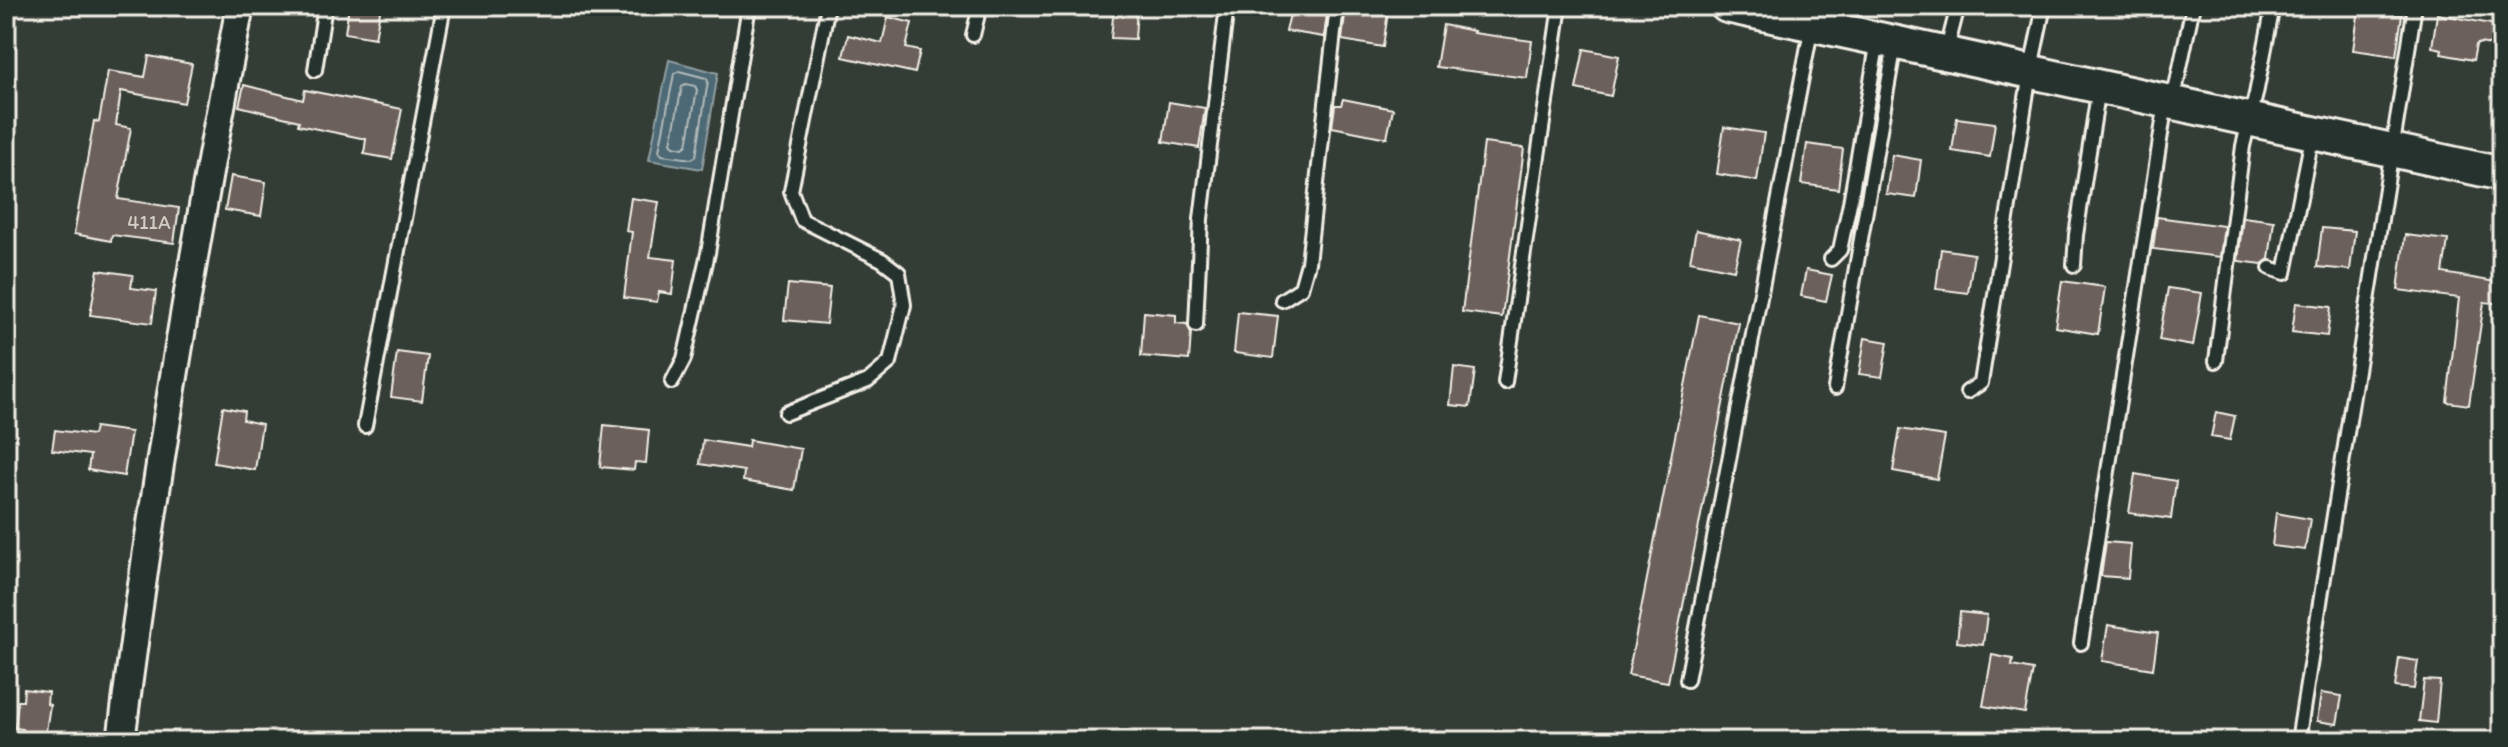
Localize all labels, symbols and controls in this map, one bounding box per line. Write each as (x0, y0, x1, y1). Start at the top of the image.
house number: 411A (127, 210, 171, 234)

